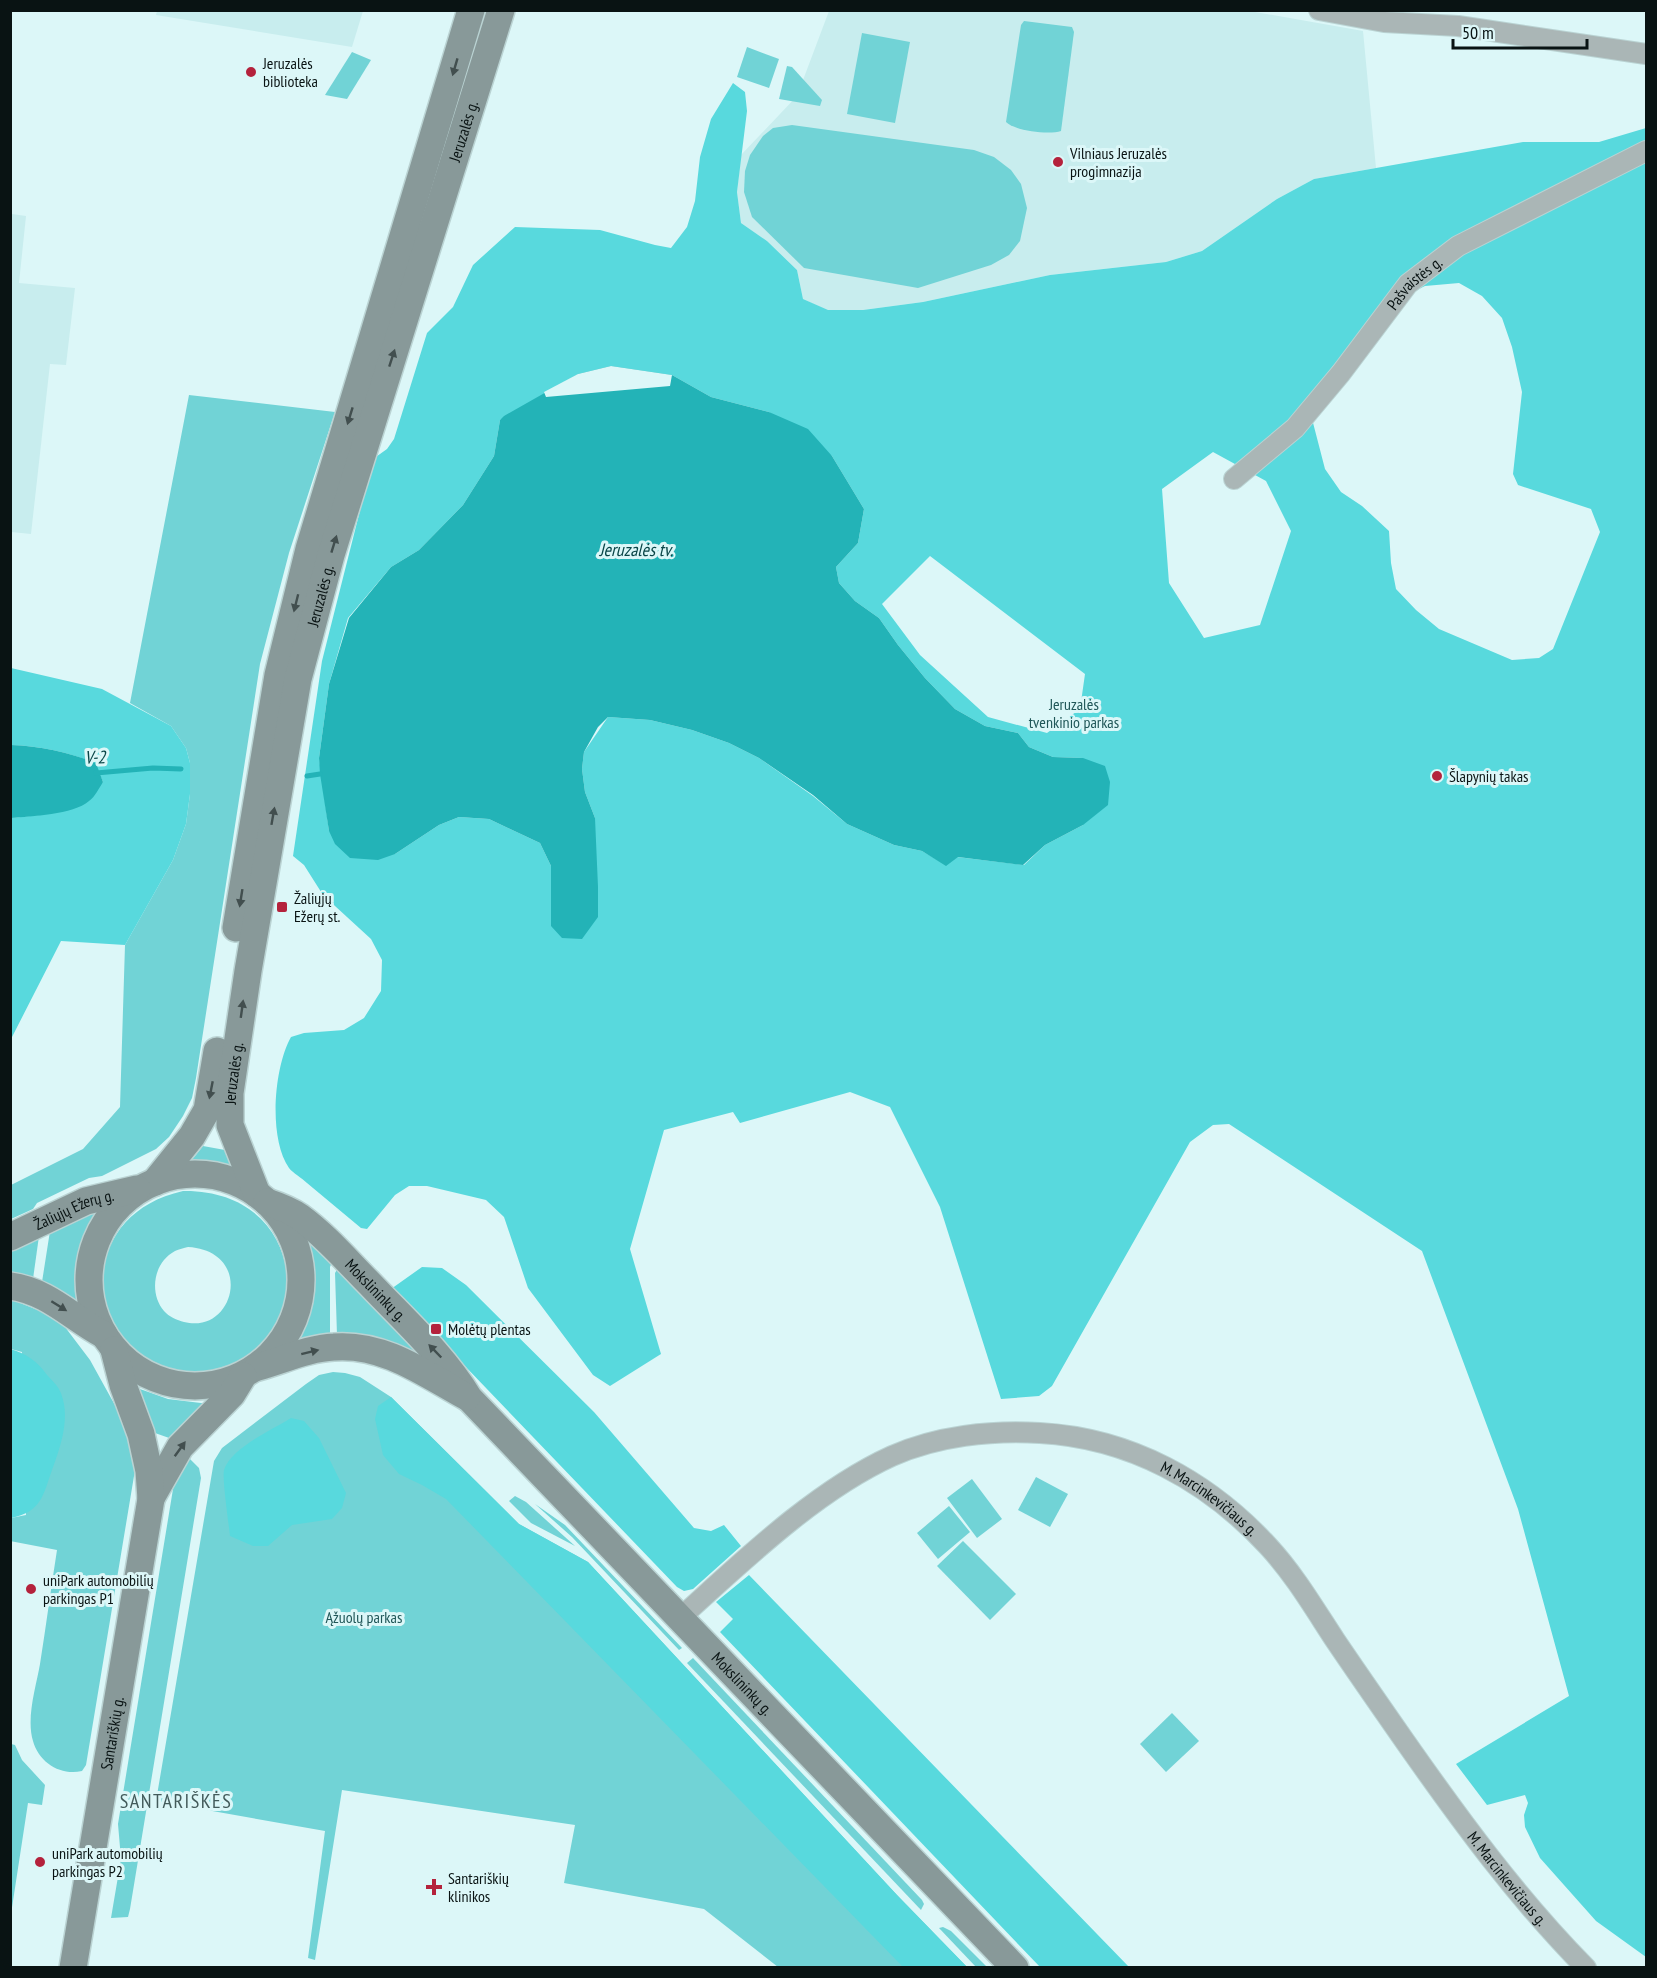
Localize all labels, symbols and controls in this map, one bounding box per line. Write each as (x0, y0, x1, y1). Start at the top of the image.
scale bar (1453, 12, 1586, 50)
text: 50 m (1462, 21, 1494, 44)
place label: Jeruzalės biblioteka (262, 53, 318, 91)
one-way arrow (450, 58, 459, 76)
marker: Jeruzalės biblioteka (244, 65, 258, 79)
street label: Jeruzalės g. (444, 98, 482, 165)
place label: Vilniaus Jeruzalės progimnazija (1069, 143, 1167, 181)
marker: Vilniaus Jeruzalės progimnazija (1051, 155, 1065, 169)
street label: Pašvaistės g. (1382, 252, 1446, 314)
one-way arrow (388, 349, 397, 367)
one-way arrow (345, 407, 354, 425)
one-way arrow (330, 535, 339, 553)
water label: Jeruzalės tv. (598, 538, 674, 561)
street label: Jeruzalės g. (302, 562, 338, 630)
one-way arrow (290, 594, 300, 612)
park label: Jeruzalės tvenkinio parkas (1029, 694, 1119, 732)
water label: V-2 (84, 745, 108, 769)
place label: Šlapynių takas (1449, 766, 1528, 786)
marker: Šlapynių takas (1430, 769, 1444, 783)
one-way arrow (269, 807, 278, 826)
one-way arrow (236, 888, 245, 907)
place label: Žaliųjų Ežerų st. (294, 888, 341, 926)
marker: Žaliųjų Ežerų st. (275, 900, 289, 914)
one-way arrow (238, 999, 247, 1018)
street label: Jeruzalės g. (220, 1041, 247, 1106)
one-way arrow (206, 1081, 215, 1100)
street label: Žaliųjų Ežerų g. (31, 1185, 116, 1234)
street label: Mokslininkų g. (341, 1255, 411, 1326)
one-way arrow (51, 1300, 68, 1311)
place label: Molėtų plentas (448, 1319, 531, 1339)
marker: Molėtų plentas (429, 1322, 443, 1336)
one-way arrow (428, 1345, 442, 1359)
one-way arrow (301, 1346, 320, 1356)
one-way arrow (174, 1441, 186, 1457)
street label: M. Marcinkevičiaus g. (1157, 1456, 1263, 1540)
place label: uniPark automobilių parkingas P1 (43, 1570, 154, 1608)
marker: uniPark automobilių parkingas P1 (24, 1582, 38, 1596)
park label: Ąžuolų parkas (326, 1607, 402, 1627)
street label: Mokslininkų g. (708, 1648, 777, 1719)
street label: Santariškių g. (96, 1695, 128, 1771)
district label: SANTARIŠKĖS (120, 1788, 232, 1814)
street label: M. Marcinkevičiaus g. (1463, 1827, 1552, 1930)
place label: uniPark automobilių parkingas P2 (52, 1843, 163, 1881)
marker: uniPark automobilių parkingas P2 (33, 1855, 47, 1869)
place label: Santariškių klinikos (448, 1868, 509, 1906)
marker: Santariškių klinikos (425, 1878, 443, 1896)

